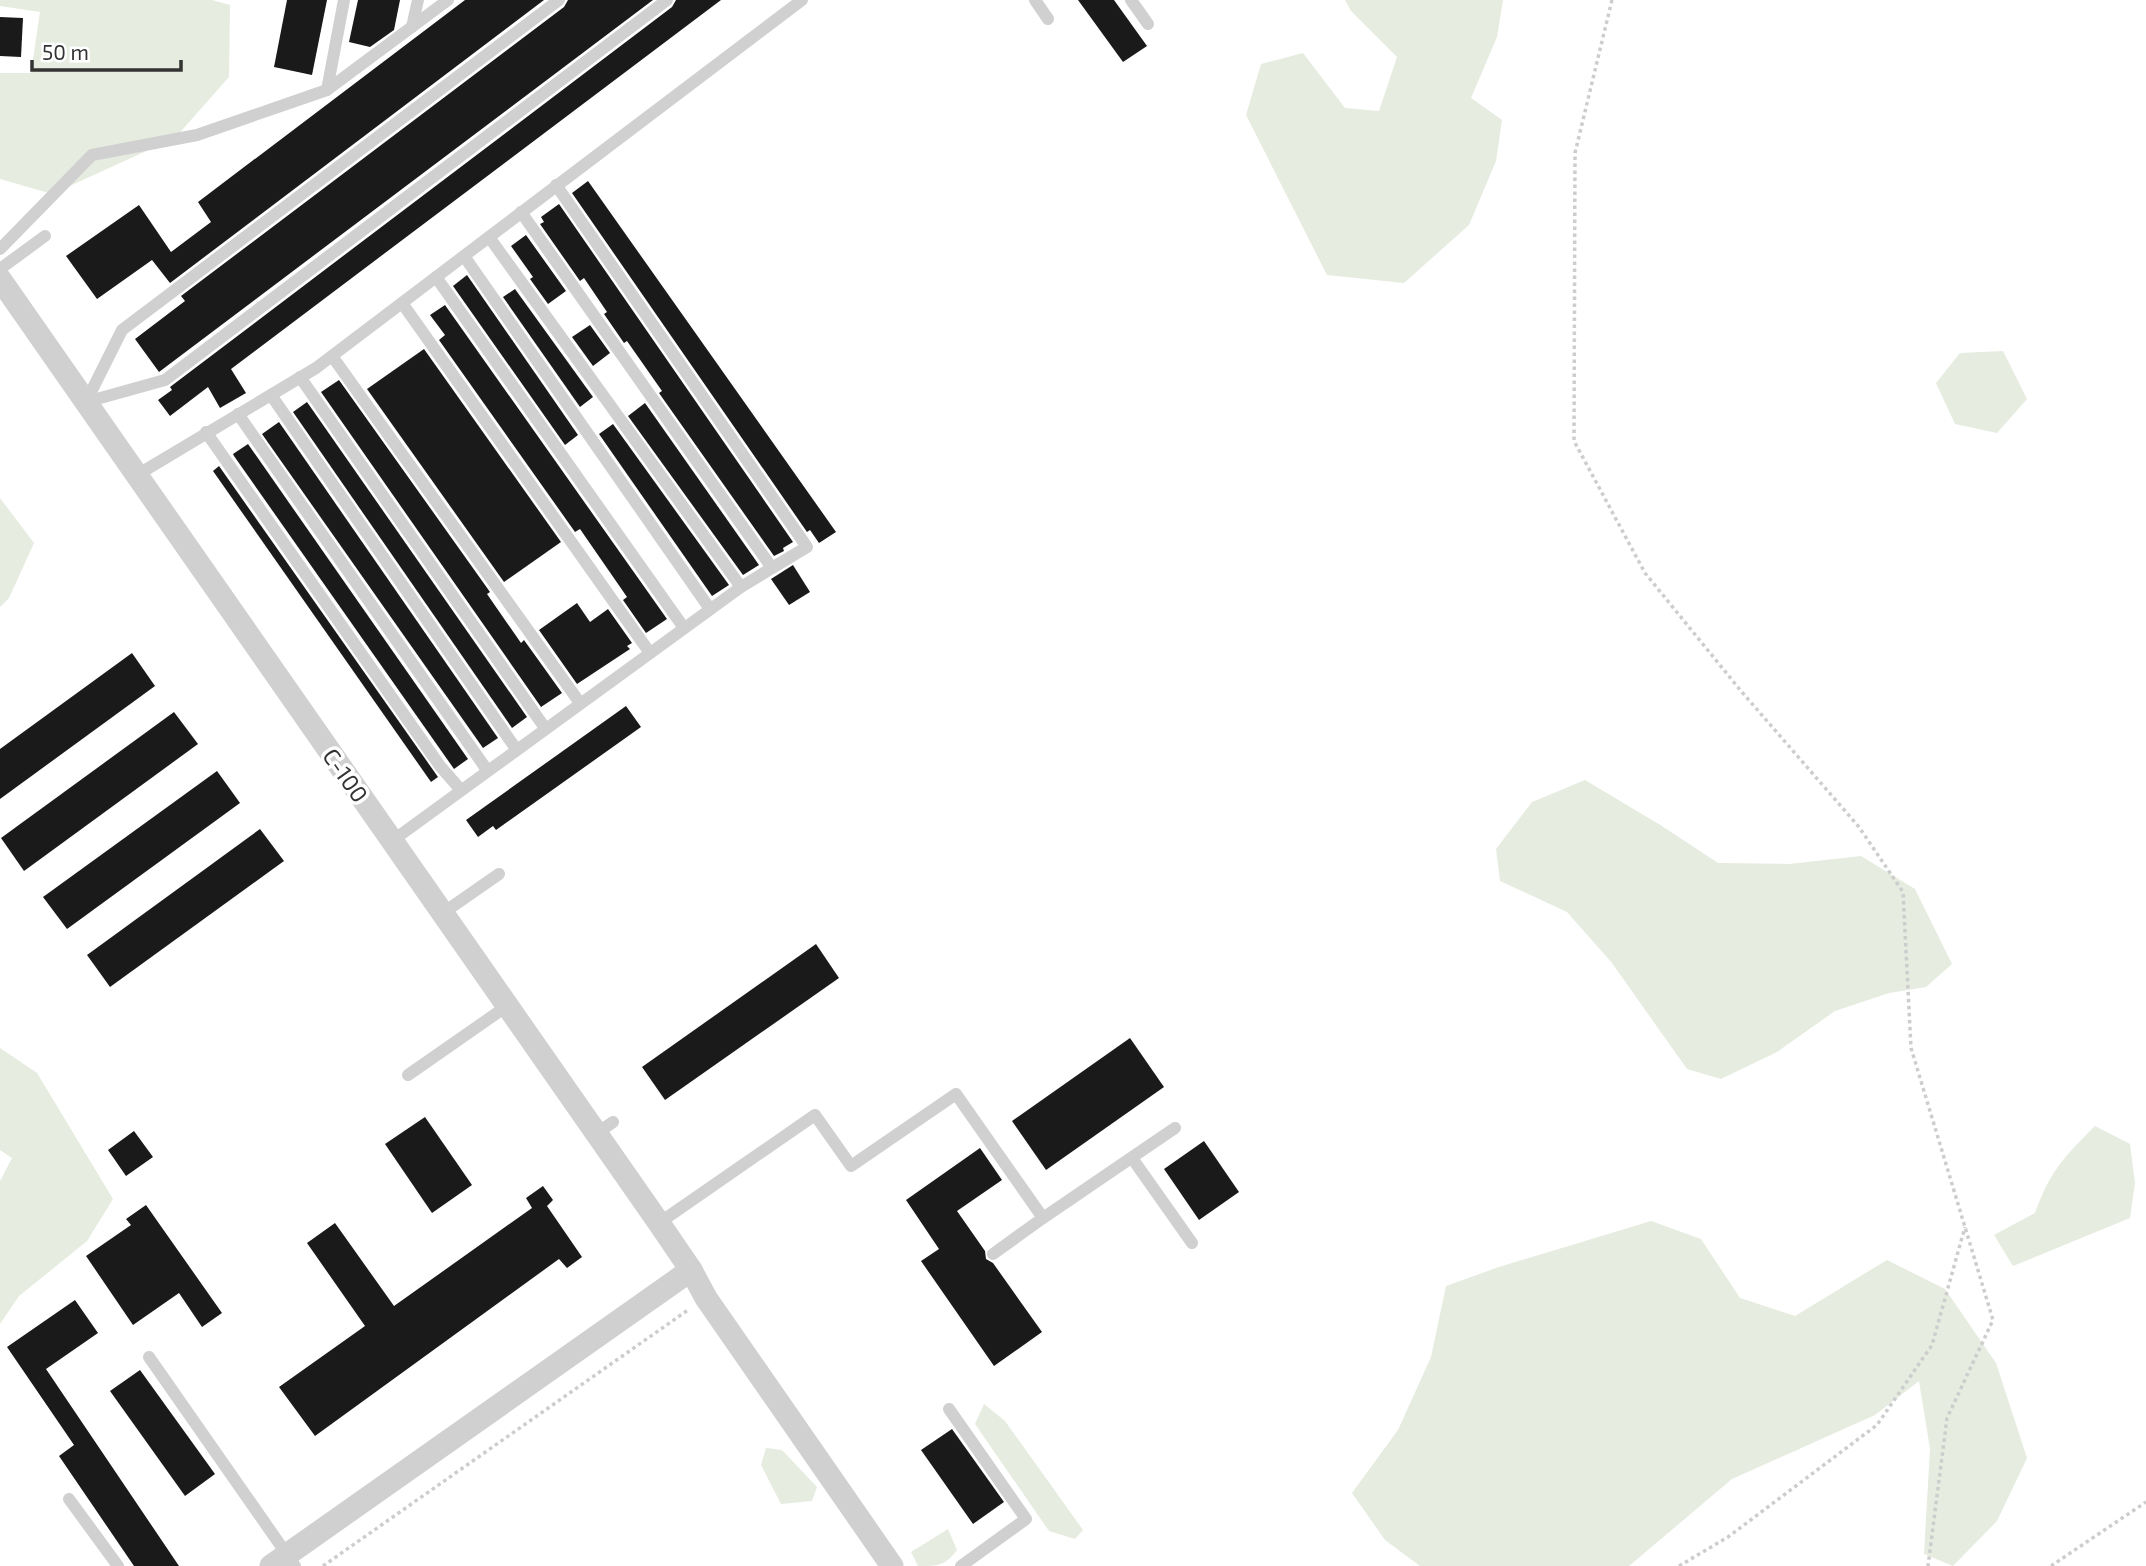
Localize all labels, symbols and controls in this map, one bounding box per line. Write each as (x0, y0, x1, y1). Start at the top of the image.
scale bar (32, 28, 180, 72)
text: 50 m (42, 39, 89, 64)
street label: С-100 (318, 743, 374, 807)

